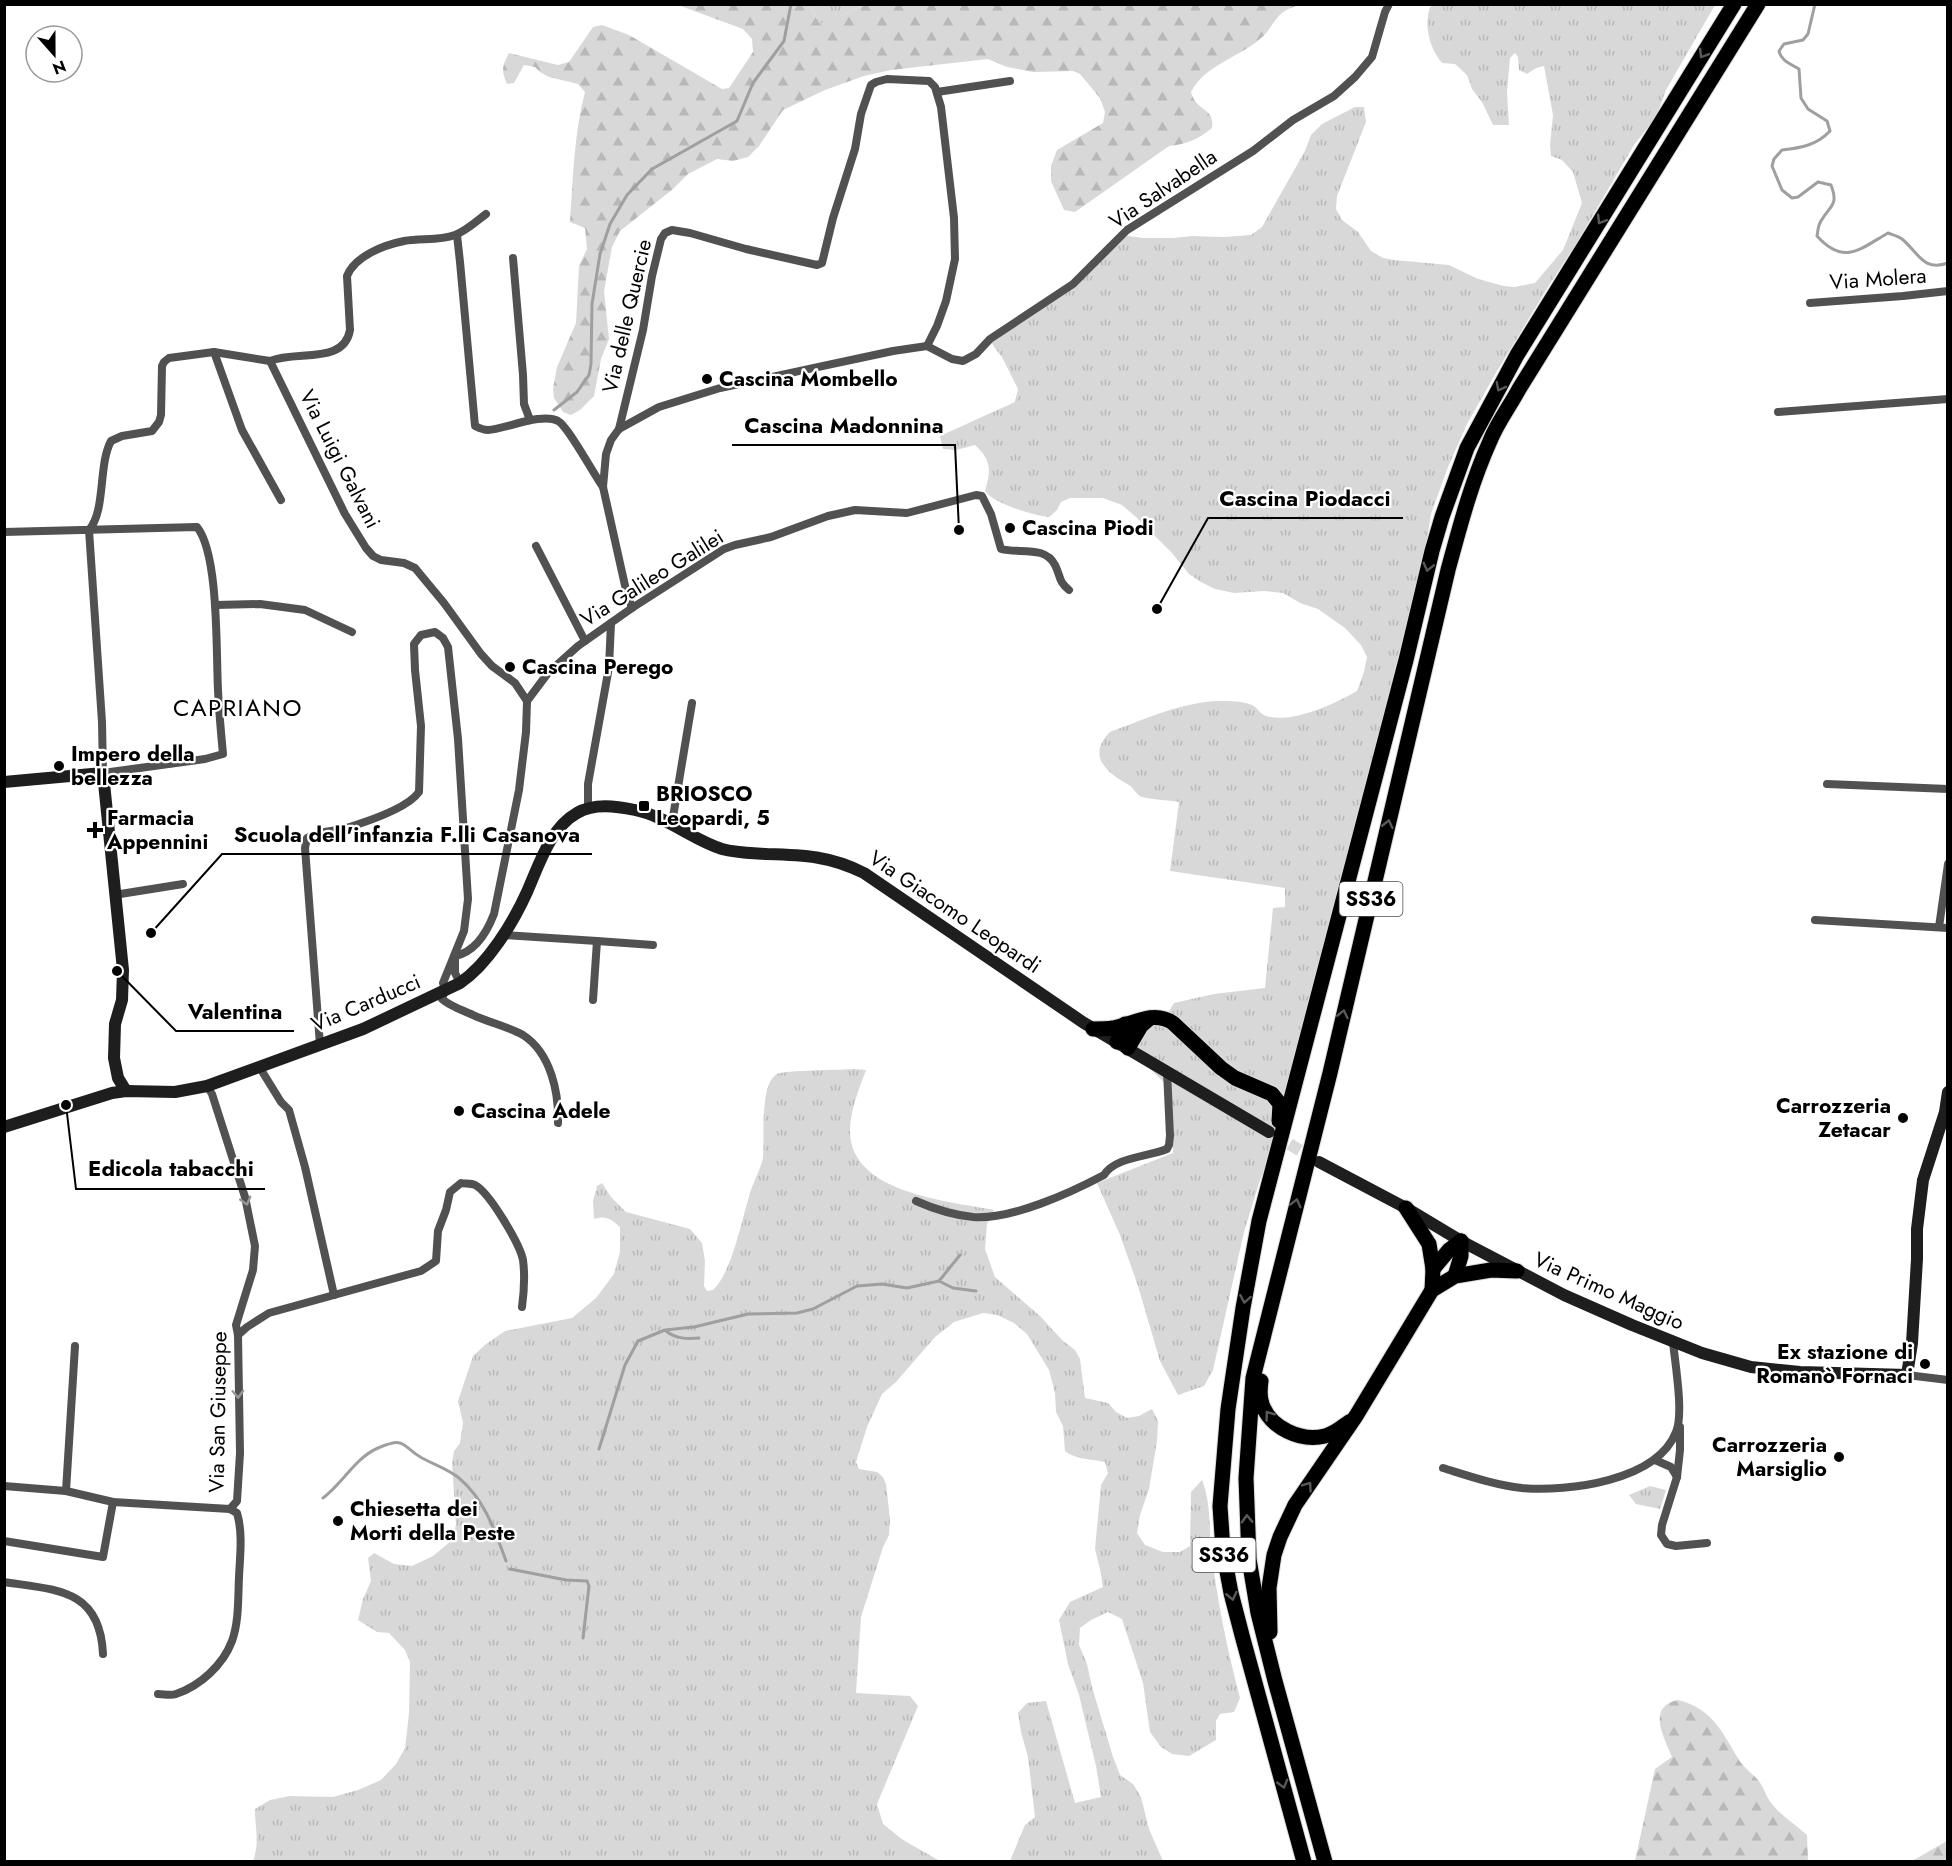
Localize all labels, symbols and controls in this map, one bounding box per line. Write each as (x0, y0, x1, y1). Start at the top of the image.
north arrow (24, 24, 84, 84)
one-way arrow (1699, 48, 1711, 58)
text: N (49, 55, 69, 81)
street label: Via Salvabella (1103, 142, 1223, 236)
one-way arrow (1596, 214, 1608, 224)
street label: Via delle Quercie (595, 236, 659, 396)
street label: Via Molera (1828, 261, 1928, 297)
place label: Cascina Mombello (719, 364, 898, 394)
marker: Cascina Mombello (700, 372, 714, 386)
one-way arrow (1496, 381, 1507, 391)
street label: Via Luigi Galvani (292, 384, 388, 534)
callout: Cascina Madonnina (732, 405, 955, 445)
text: Cascina Madonnina (744, 409, 944, 441)
callout: Cascina Piodacci (1208, 478, 1403, 518)
text: Cascina Piodacci (1219, 482, 1391, 514)
place label: Cascina Piodi (1022, 513, 1154, 543)
marker: Cascina Piodi (1003, 521, 1017, 535)
street label: Via Galileo Galilei (575, 522, 729, 634)
one-way arrow (1423, 562, 1436, 572)
place label: Cascina Perego (522, 652, 674, 682)
marker: Cascina Perego (503, 660, 517, 674)
district label: CAPRIANO (173, 690, 303, 725)
place label: Impero della bellezza (71, 739, 195, 793)
marker: Impero della bellezza (52, 759, 66, 773)
place label: BRIOSCO Leopardi, 5 (656, 779, 770, 833)
marker: BRIOSCO Leopardi, 5 (637, 799, 651, 813)
place label: Farmacia Appennini (106, 803, 208, 857)
callout: Scuola dell'infanzia F.lli Casanova (222, 814, 592, 854)
text: Scuola dell'infanzia F.lli Casanova (234, 818, 580, 850)
one-way arrow (1381, 820, 1394, 830)
marker: Farmacia Appennini (88, 823, 102, 837)
street label: Via Giacomo Leopardi (863, 843, 1047, 981)
road number: SS36 (1340, 882, 1402, 916)
street label: Via Carducci (307, 967, 425, 1039)
callout: Valentina (176, 991, 294, 1031)
text: Valentina (187, 995, 282, 1027)
one-way arrow (1336, 1009, 1349, 1019)
place label: Carrozzeria Zetacar (1776, 1091, 1891, 1145)
place label: Cascina Adele (471, 1096, 611, 1126)
marker: Cascina Adele (452, 1104, 466, 1118)
marker: Carrozzeria Zetacar (1896, 1111, 1910, 1125)
callout: Edicola tabacchi (76, 1149, 265, 1189)
text: Edicola tabacchi (88, 1152, 254, 1184)
one-way arrow (239, 1196, 252, 1206)
one-way arrow (1289, 1198, 1302, 1208)
street label: Via Primo Maggio (1529, 1244, 1689, 1338)
one-way arrow (1239, 1293, 1252, 1303)
street label: Via San Giuseppe (202, 1331, 234, 1493)
place label: Ex stazione di Romanò Fornaci (1756, 1337, 1913, 1391)
marker: Ex stazione di Romanò Fornaci (1918, 1357, 1932, 1371)
one-way arrow (232, 1389, 244, 1398)
one-way arrow (1266, 1411, 1277, 1422)
place label: Carrozzeria Marsiglio (1712, 1430, 1827, 1484)
marker: Carrozzeria Marsiglio (1832, 1450, 1846, 1464)
one-way arrow (1301, 1481, 1312, 1492)
place label: Chiesetta dei Morti della Peste (350, 1494, 515, 1548)
marker: Chiesetta dei Morti della Peste (331, 1514, 345, 1528)
one-way arrow (1240, 1514, 1253, 1523)
road number: SS36 (1192, 1538, 1256, 1572)
one-way arrow (1225, 1591, 1238, 1601)
one-way arrow (1276, 1778, 1288, 1789)

